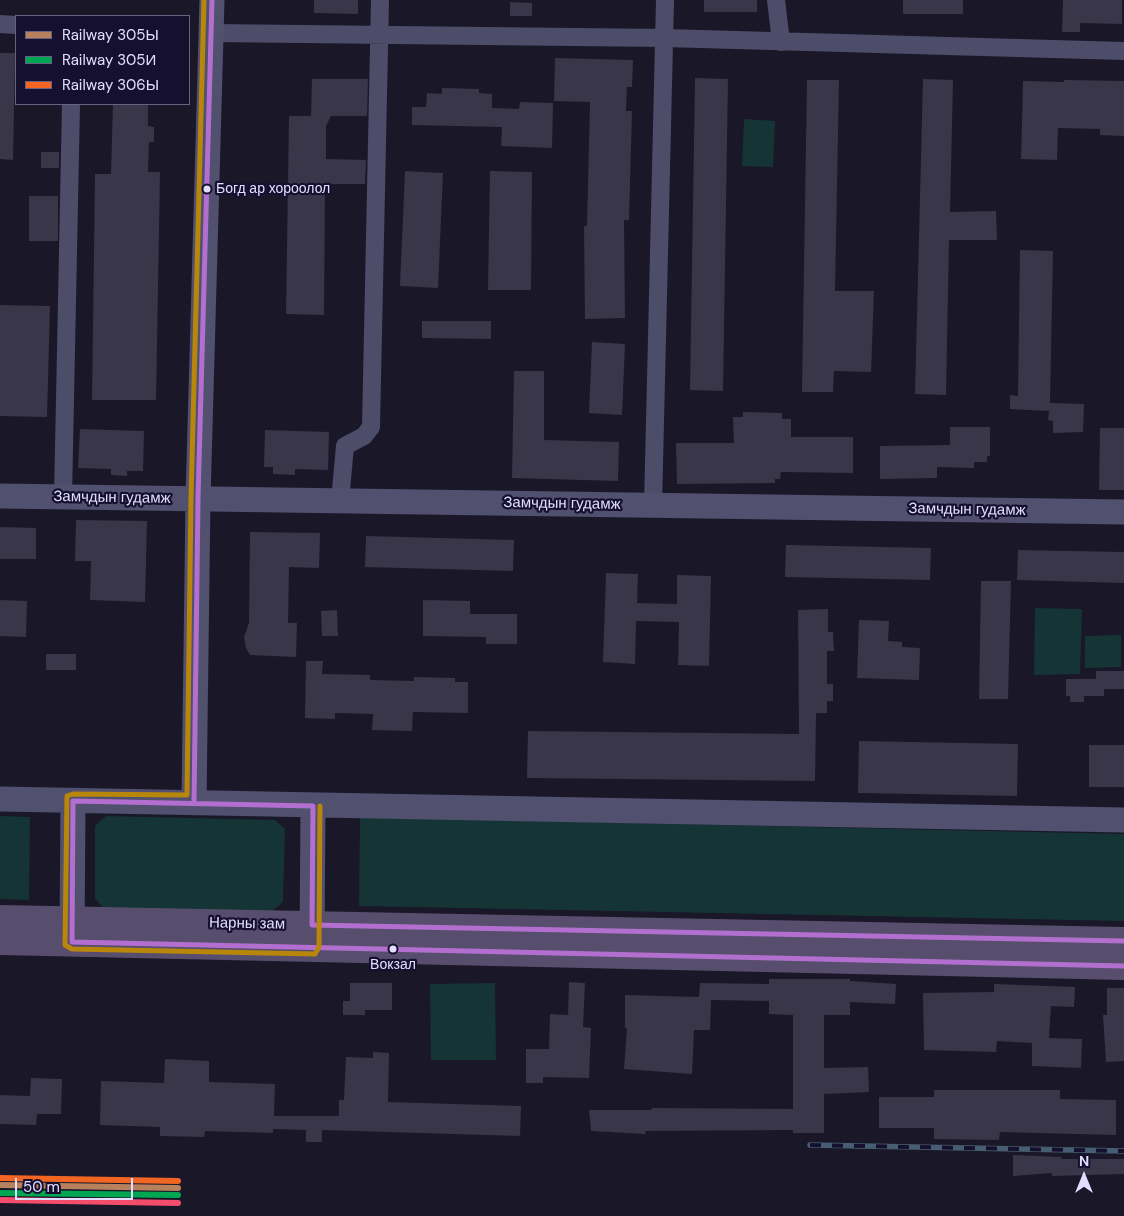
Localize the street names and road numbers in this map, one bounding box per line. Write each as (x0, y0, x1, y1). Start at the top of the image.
street label: Замчдын гудамж (50, 488, 174, 508)
street label: Замчдын гудамж (500, 494, 624, 514)
street label: Замчдын гудамж (905, 500, 1029, 520)
street label: Нарны зам (207, 914, 287, 934)

